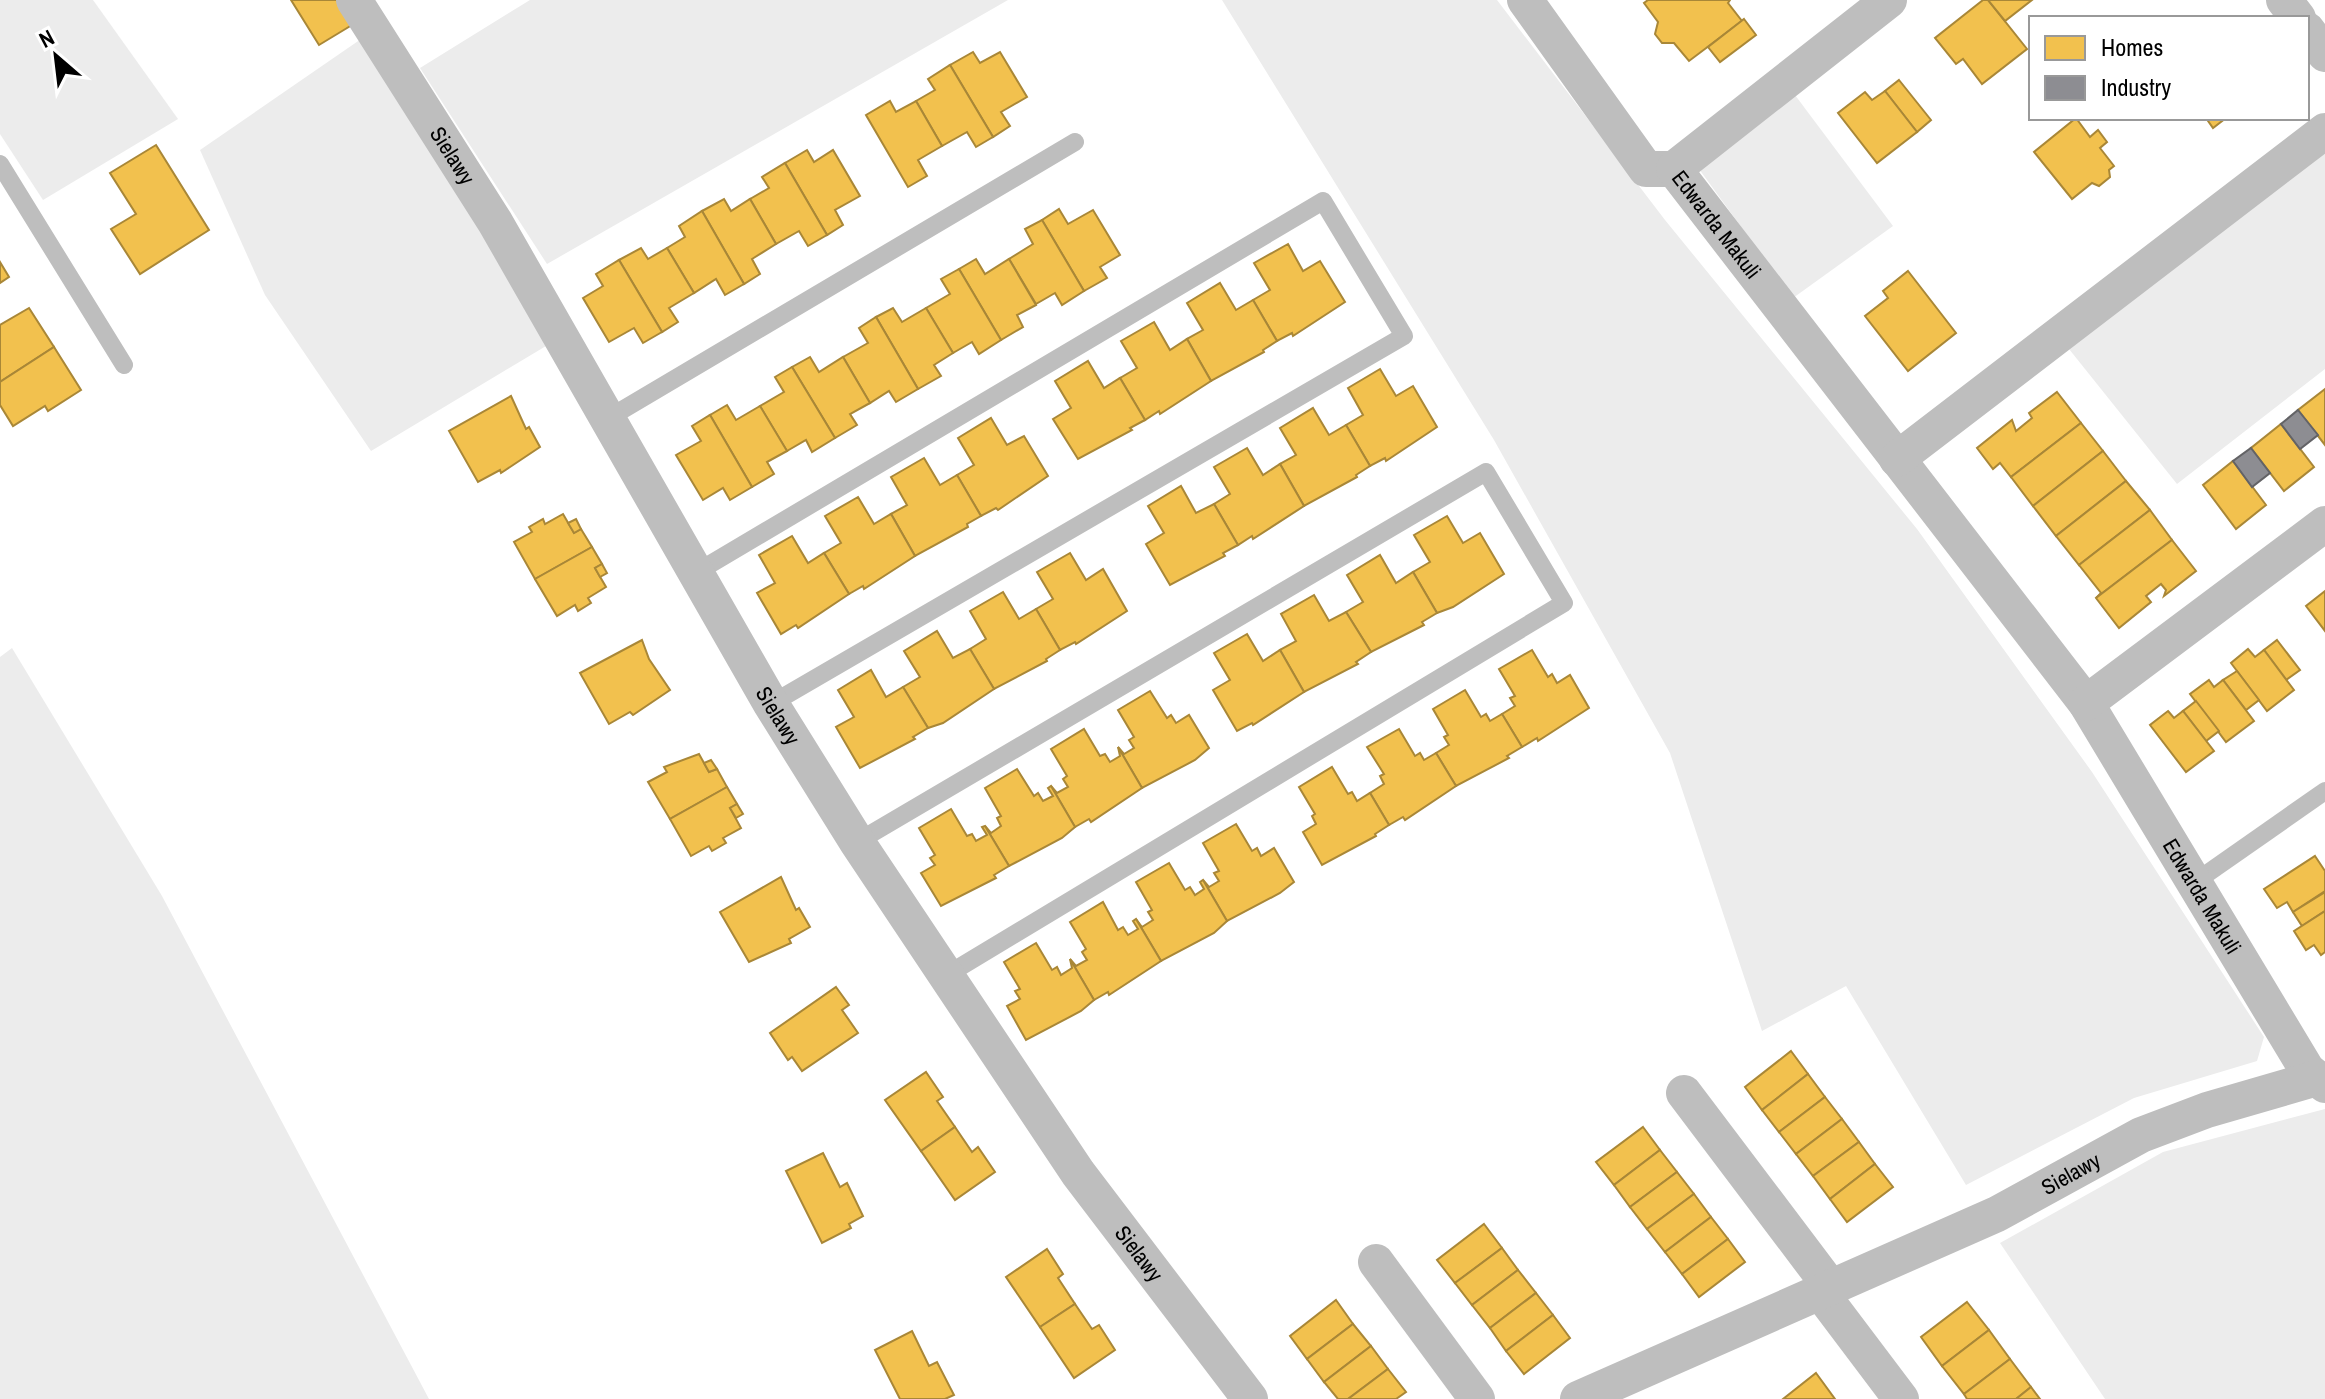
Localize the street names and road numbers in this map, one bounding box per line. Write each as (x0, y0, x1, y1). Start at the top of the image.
street label: Sielawy (423, 121, 482, 190)
street label: Edwarda Makuli (1665, 164, 1768, 285)
street label: Sielawy (749, 681, 808, 750)
street label: Edwarda Makuli (2156, 833, 2249, 959)
street label: Sielawy (2036, 1145, 2106, 1202)
street label: Sielawy (1108, 1219, 1170, 1288)

